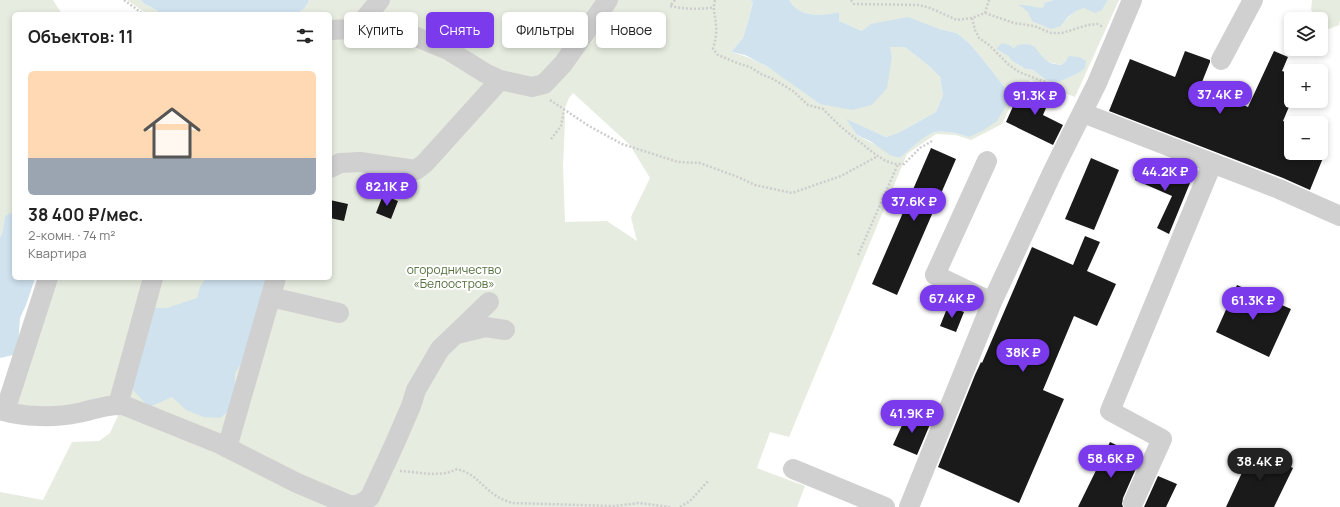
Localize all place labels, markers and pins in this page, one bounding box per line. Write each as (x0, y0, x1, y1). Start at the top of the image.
pin: 37.4K ₽ (1183, 81, 1257, 115)
pin: 91.3K ₽ (998, 82, 1072, 116)
pin: 44.2K ₽ (1128, 158, 1202, 192)
pin: 82.1K ₽ (350, 173, 424, 207)
pin: 37.6K ₽ (877, 188, 951, 222)
pin: 67.4K ₽ (915, 285, 989, 319)
pin: 61.3K ₽ (1216, 287, 1290, 321)
pin: 38K ₽ (995, 339, 1051, 373)
pin: 41.9K ₽ (875, 400, 949, 434)
pin: 58.6K ₽ (1074, 445, 1148, 479)
pin: 38.4K ₽ (1223, 448, 1297, 482)

